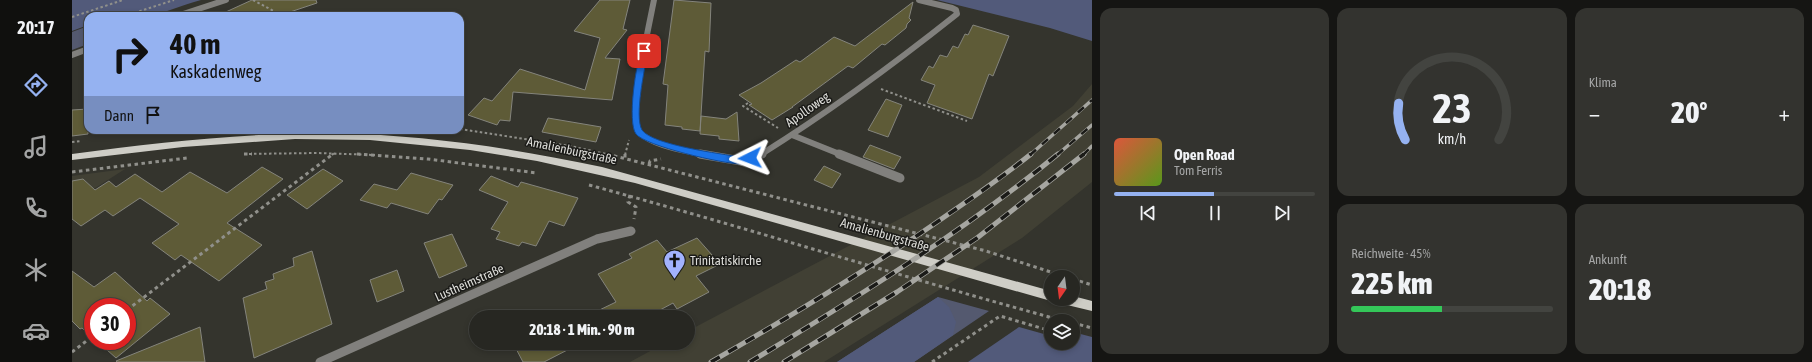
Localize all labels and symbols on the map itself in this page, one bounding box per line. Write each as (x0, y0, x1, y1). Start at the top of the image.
pin (627, 34, 661, 68)
street label: Apolloweg (782, 89, 833, 130)
street label: Amalienburgstraße (525, 134, 618, 167)
position arrow (729, 137, 771, 179)
street label: Amalienburgstraße (839, 215, 931, 254)
church icon: Trinitatiskirche (661, 247, 687, 280)
place label: Trinitatiskirche (690, 253, 761, 268)
street label: Lustheimstraße (432, 260, 506, 304)
north arrow (1044, 270, 1080, 306)
speed limit sign: 30 (84, 298, 136, 350)

